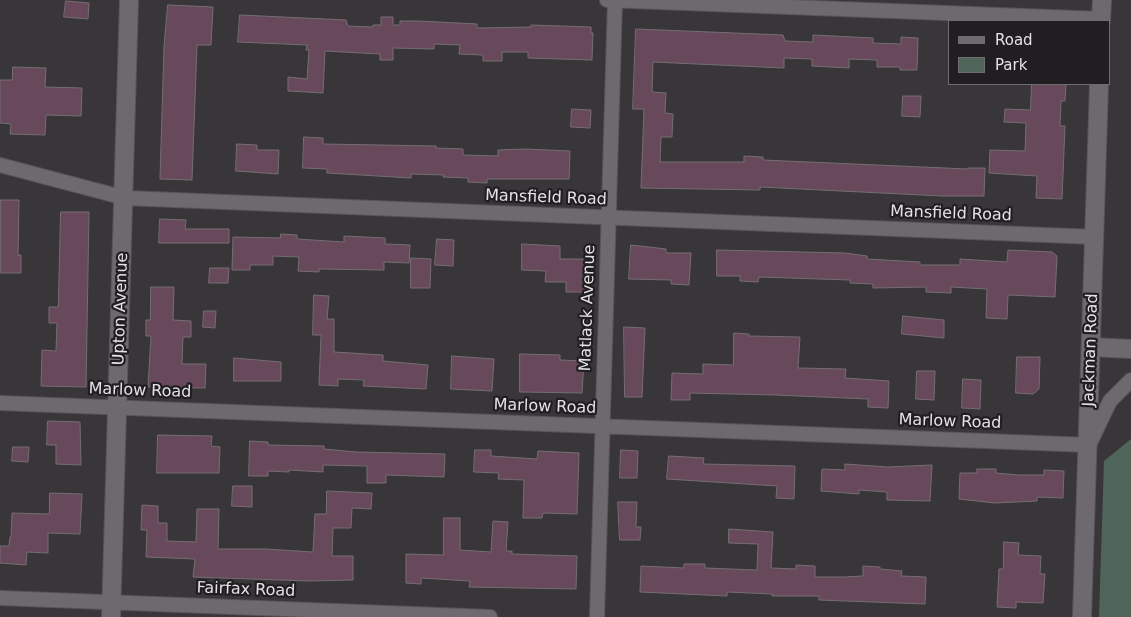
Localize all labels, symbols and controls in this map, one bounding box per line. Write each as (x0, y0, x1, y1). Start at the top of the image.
legend (948, 20, 1111, 85)
text: Road (995, 31, 1033, 49)
text: Park (995, 56, 1027, 74)
street label: Mansfield Road (485, 186, 607, 210)
street label: Mansfield Road (890, 202, 1012, 226)
street label: Matlack Avenue (576, 244, 600, 372)
street label: Upton Avenue (109, 252, 133, 366)
street label: Jackman Road (1079, 293, 1103, 407)
street label: Marlow Road (88, 380, 192, 402)
street label: Marlow Road (493, 396, 597, 418)
street label: Marlow Road (898, 411, 1002, 433)
street label: Fairfax Road (196, 579, 296, 601)

